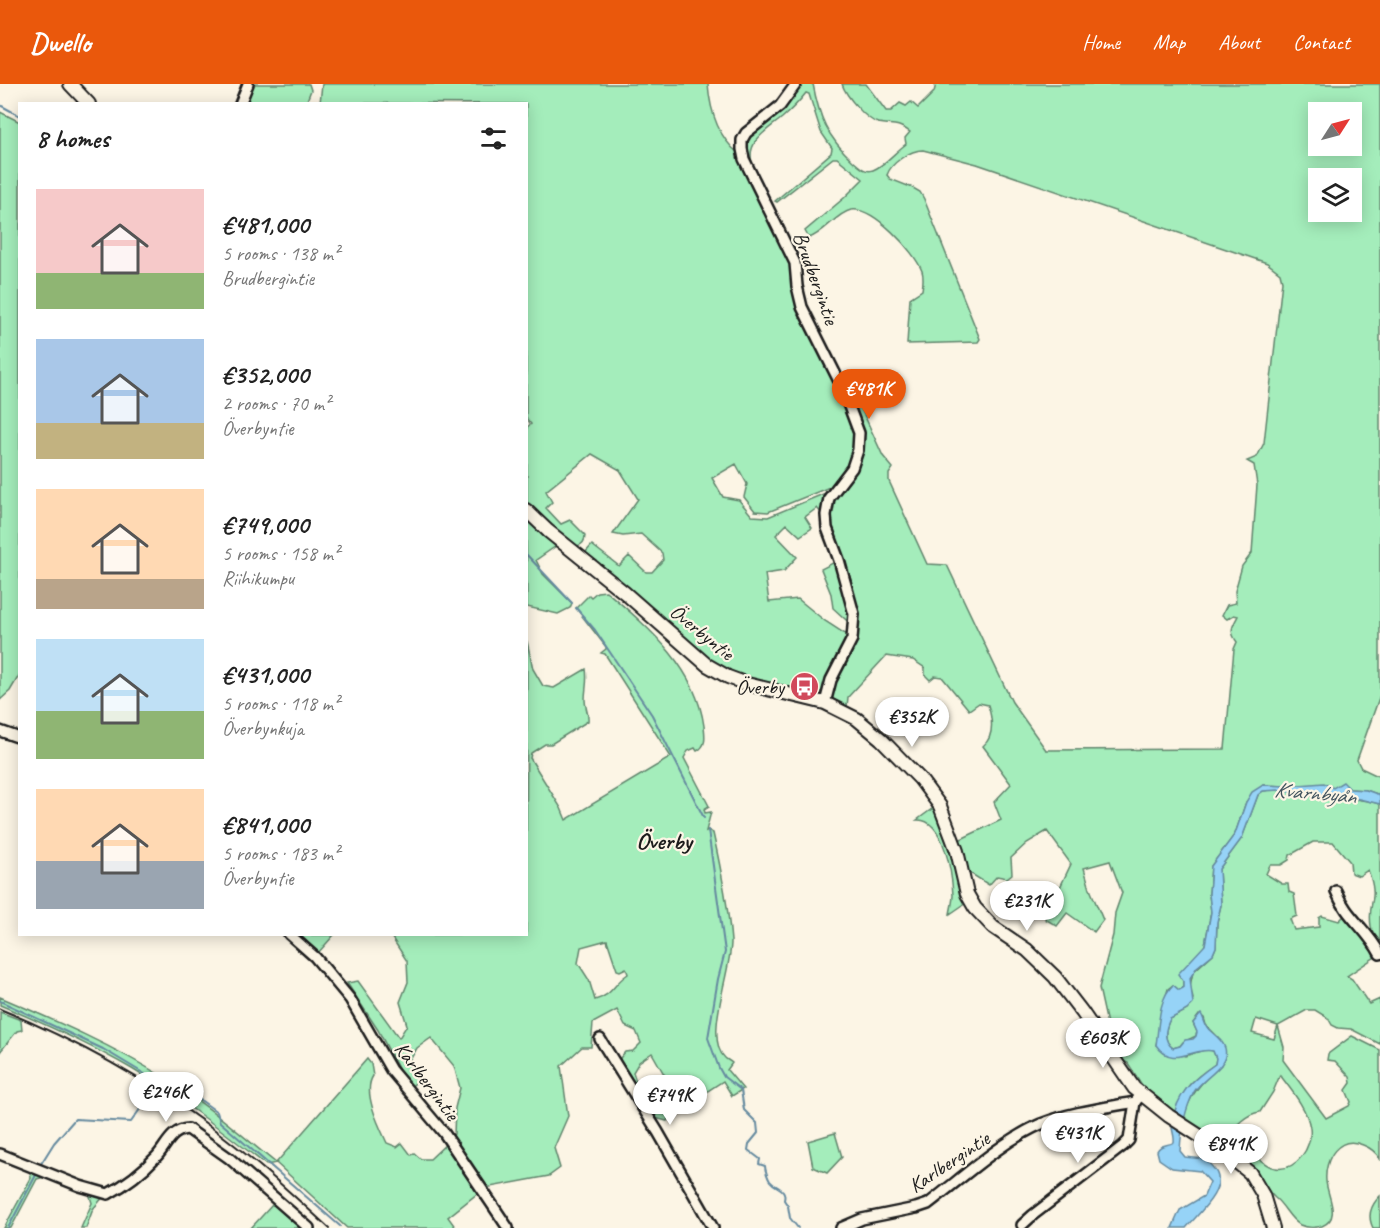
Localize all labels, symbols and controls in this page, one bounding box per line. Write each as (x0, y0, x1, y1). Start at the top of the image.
text: Dwello (30, 25, 91, 60)
text: Home (1082, 29, 1120, 55)
text: Map (1153, 29, 1185, 55)
text: About (1218, 29, 1260, 55)
text: Contact (1293, 29, 1350, 55)
north arrow (1308, 102, 1362, 156)
map controls (1308, 102, 1362, 222)
text: 8 homes (36, 122, 109, 155)
icon: filters (477, 122, 510, 155)
button: layers (1308, 168, 1362, 222)
text: €481,000 (222, 208, 309, 241)
icon: home (84, 213, 156, 285)
street label: Brudbergintie (787, 228, 845, 329)
text: 5 rooms · 138 m² (222, 241, 339, 266)
text: Brudbergintie (222, 266, 314, 291)
text: €352,000 (222, 358, 309, 391)
icon: home (84, 363, 156, 435)
pin: €481K (827, 369, 911, 420)
text: €481K (846, 376, 892, 401)
text: 2 rooms · 70 m² (222, 391, 330, 416)
text: Överbyntie (222, 416, 294, 441)
text: €749,000 (222, 508, 309, 541)
icon: home (84, 513, 156, 585)
text: 5 rooms · 158 m² (222, 541, 339, 566)
text: Riihikumpu (222, 566, 294, 591)
street label: Överbyntie (665, 598, 740, 667)
text: €431,000 (222, 658, 309, 691)
icon: home (84, 663, 156, 735)
bus stop icon: Överby (789, 671, 821, 703)
place label: Överby (736, 674, 786, 700)
text: 5 rooms · 118 m² (222, 691, 339, 716)
pin: €352K (870, 697, 954, 748)
text: €352K (889, 704, 935, 729)
text: Överbynkuja (222, 716, 304, 741)
water label: Kvarnbyån (1273, 776, 1359, 811)
text: €841,000 (222, 808, 309, 841)
icon: home (84, 813, 156, 885)
district label: Överby (636, 826, 694, 856)
text: 5 rooms · 183 m² (222, 841, 339, 866)
text: Överbyntie (222, 866, 294, 891)
pin: €231K (985, 881, 1069, 932)
text: €231K (1004, 888, 1050, 913)
pin: €603K (1061, 1018, 1145, 1069)
text: €603K (1080, 1025, 1126, 1050)
street label: Karlbergintie (389, 1036, 466, 1127)
pin: €246K (124, 1072, 208, 1123)
pin: €749K (628, 1075, 712, 1126)
text: €246K (143, 1079, 189, 1104)
text: €749K (647, 1082, 693, 1107)
pin: €431K (1036, 1113, 1120, 1164)
text: €431K (1055, 1120, 1101, 1145)
pin: €841K (1189, 1124, 1273, 1175)
street label: Karlbergintie (904, 1125, 995, 1199)
text: €841K (1208, 1131, 1254, 1156)

